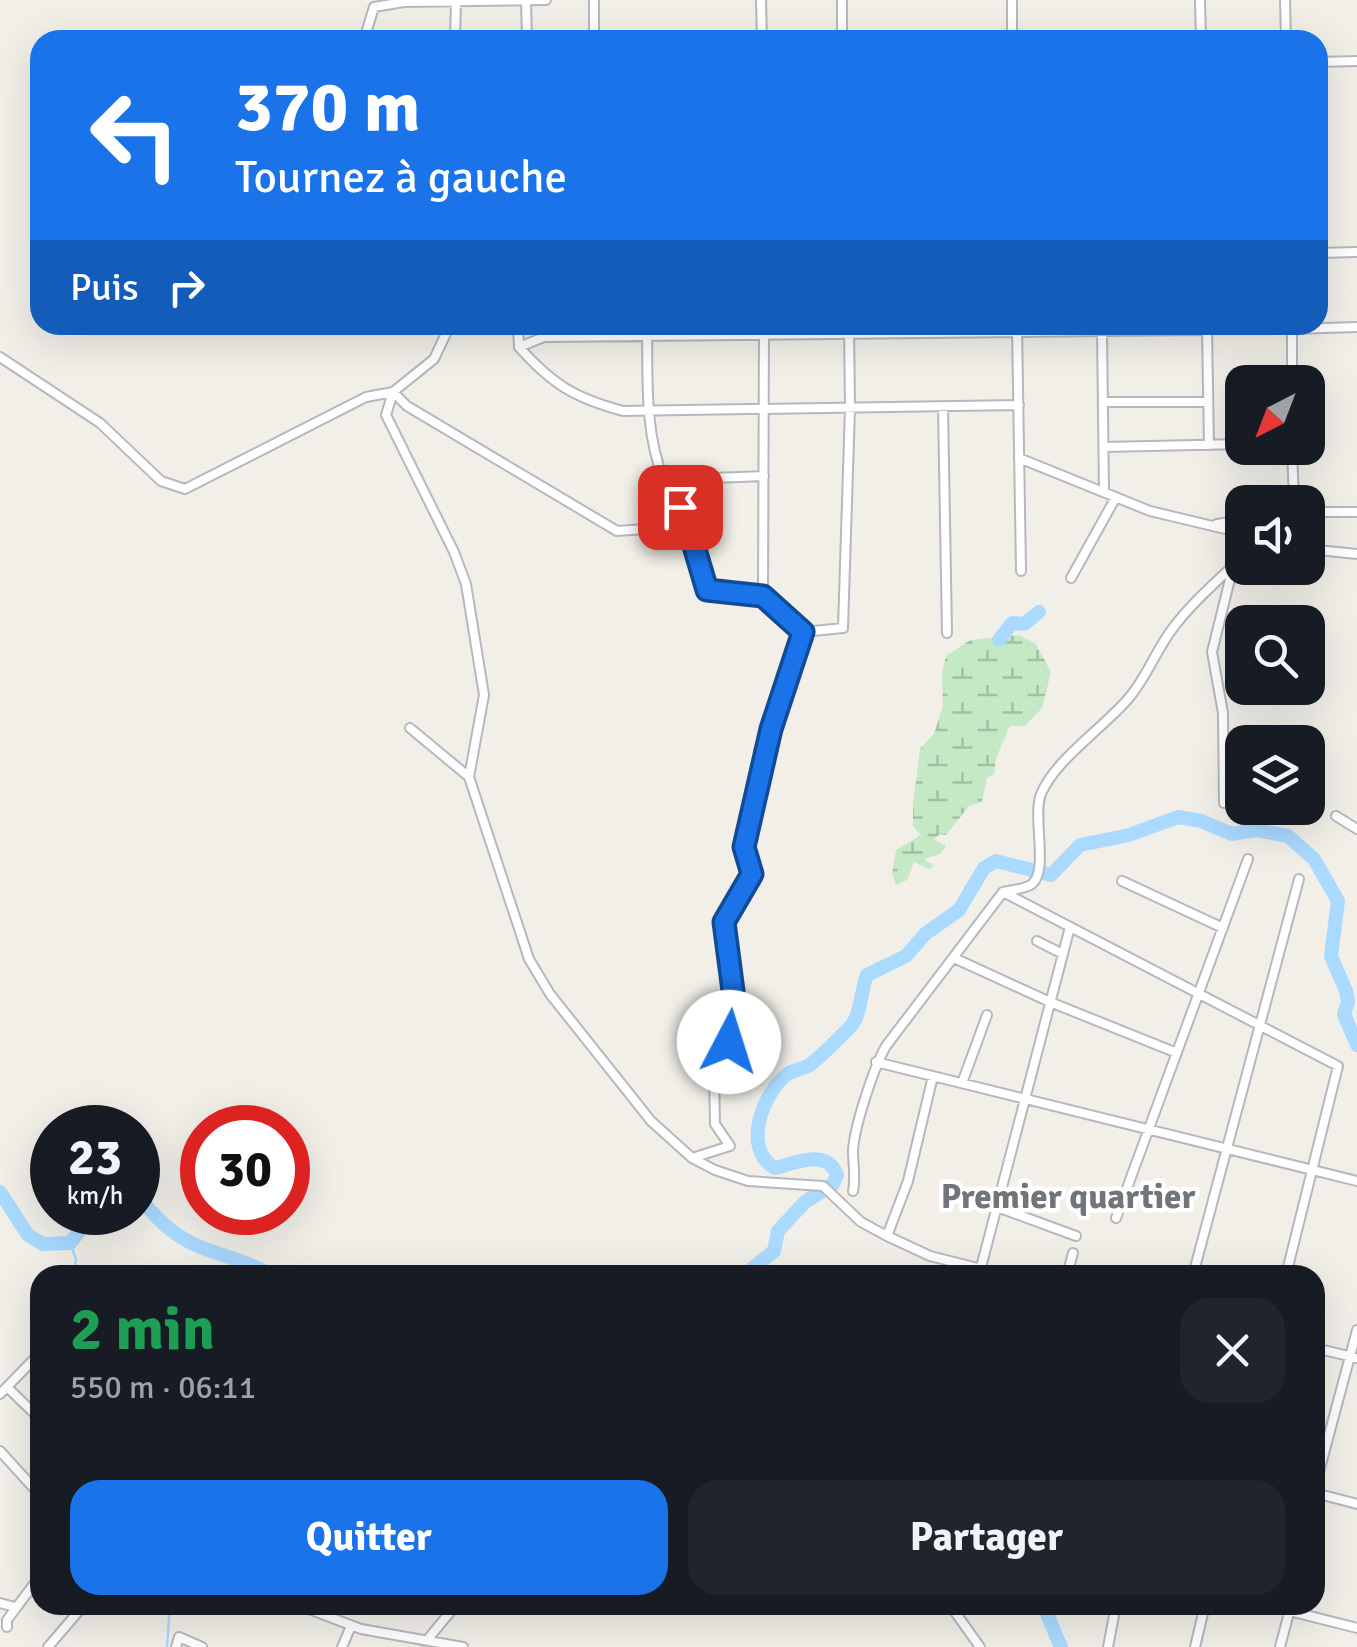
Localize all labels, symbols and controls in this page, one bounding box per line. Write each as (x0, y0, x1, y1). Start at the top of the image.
text: 370 m (235, 64, 420, 150)
icon: left (70, 70, 200, 200)
text: Tournez à gauche (235, 150, 567, 205)
icon: right (159, 260, 214, 315)
text: Puis (70, 264, 139, 311)
north arrow (1225, 365, 1325, 465)
map controls (1225, 365, 1325, 825)
pin (638, 465, 723, 550)
icon: arrive (653, 480, 708, 535)
button: sound (1225, 485, 1325, 585)
button: search (1225, 605, 1325, 705)
button: layers (1225, 725, 1325, 825)
position arrow (677, 990, 781, 1094)
speed limit sign: 30 (180, 1105, 310, 1235)
text: 23 (68, 1127, 122, 1189)
district label: Premier quartier (941, 1175, 1195, 1218)
text: km/h (67, 1180, 123, 1211)
text: 2 min (70, 1293, 215, 1367)
button: close (1180, 1298, 1285, 1403)
text: 550 m · 06:11 (70, 1368, 256, 1407)
button: Quitter (70, 1480, 668, 1595)
button: Partager (688, 1480, 1285, 1595)

